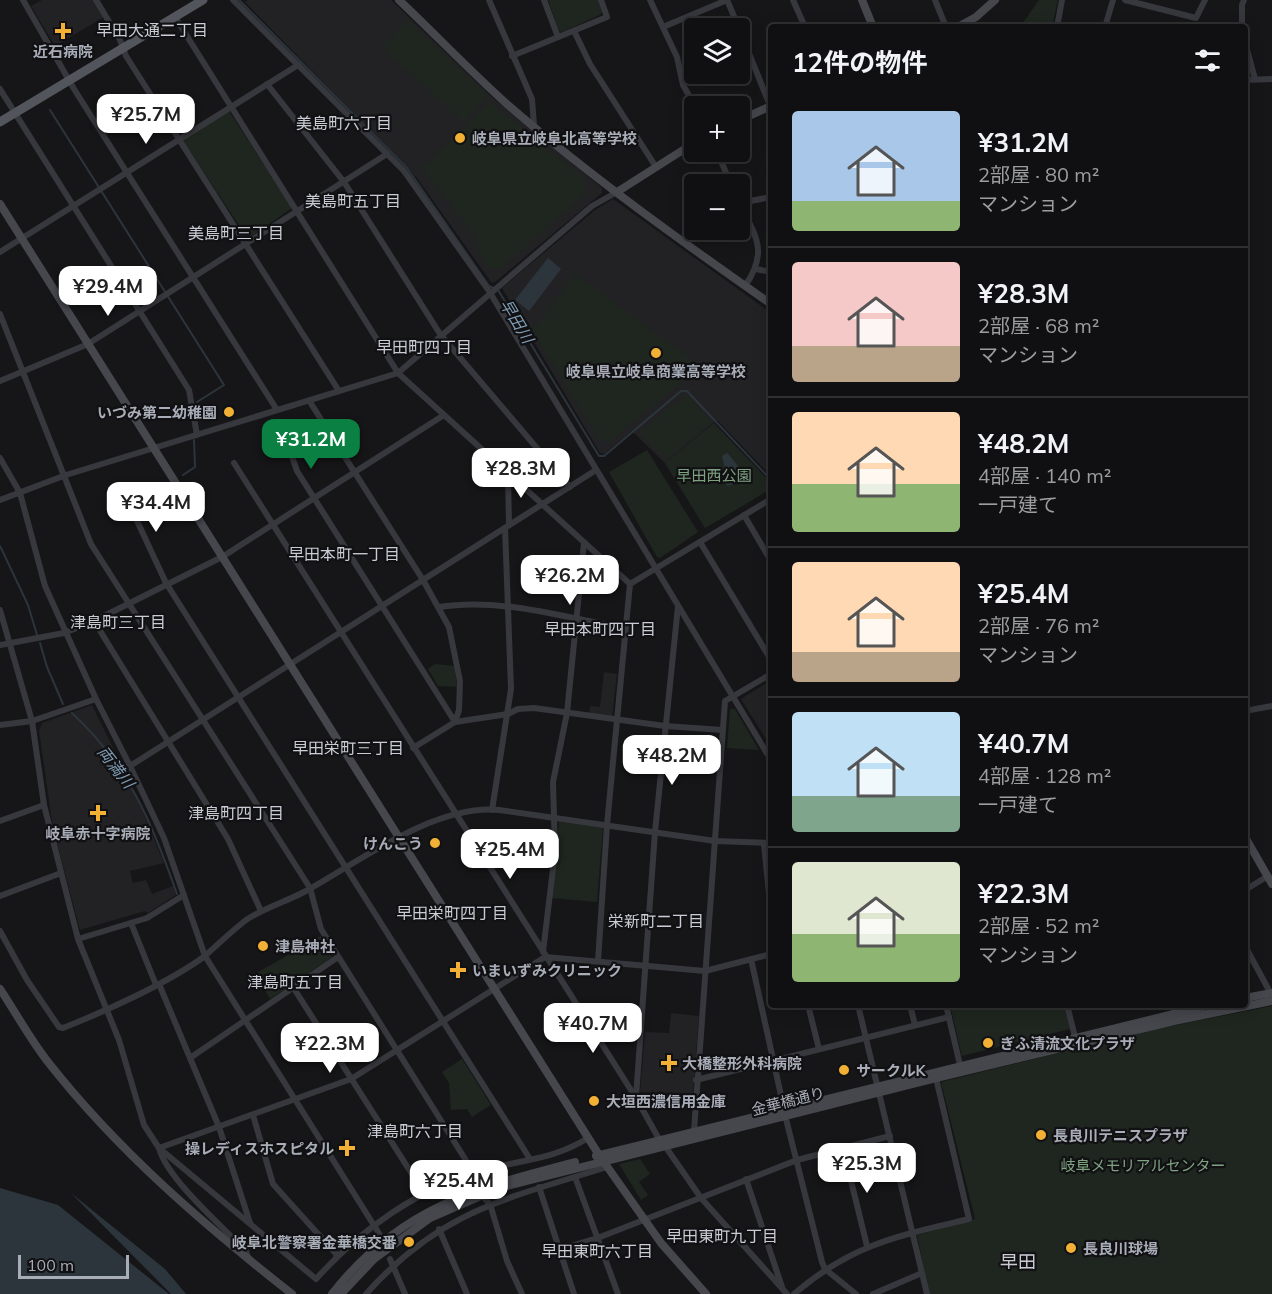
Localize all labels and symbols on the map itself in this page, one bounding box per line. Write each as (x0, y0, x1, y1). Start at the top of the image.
district label: 早田大通二丁目 (96, 20, 208, 40)
marker: 近石病院 (54, 22, 72, 40)
place label: 近石病院 (33, 42, 93, 61)
pin: ¥25.7M (97, 94, 195, 145)
district label: 美島町六丁目 (296, 113, 392, 133)
place label: 岐阜県立岐阜北高等学校 (472, 129, 637, 148)
marker: 岐阜県立岐阜北高等学校 (453, 131, 467, 145)
district label: 美島町五丁目 (305, 191, 401, 211)
district label: 美島町三丁目 (188, 223, 284, 243)
pin: ¥29.4M (59, 266, 157, 317)
water label: 早田川 (496, 295, 539, 348)
district label: 早田町四丁目 (376, 337, 472, 357)
marker: 岐阜県立岐阜商業高等学校 (649, 346, 663, 360)
place label: 岐阜県立岐阜商業高等学校 (566, 362, 746, 381)
place label: いづみ第二幼稚園 (97, 403, 217, 422)
marker: いづみ第二幼稚園 (222, 405, 236, 419)
pin: ¥31.2M (262, 419, 360, 470)
pin: ¥28.3M (472, 448, 570, 499)
park label: 早田西公園 (676, 466, 752, 485)
pin: ¥34.4M (107, 482, 205, 533)
district label: 早田本町一丁目 (288, 544, 400, 564)
pin: ¥26.2M (521, 555, 619, 606)
district label: 津島町三丁目 (70, 612, 166, 632)
district label: 早田本町四丁目 (544, 619, 656, 639)
pin: ¥48.2M (623, 735, 721, 786)
district label: 早田栄町三丁目 (292, 738, 404, 758)
water label: 両満川 (93, 742, 140, 794)
district label: 津島町四丁目 (188, 803, 284, 823)
marker: 岐阜赤十字病院 (89, 804, 107, 822)
place label: 岐阜赤十字病院 (45, 824, 151, 843)
pin: ¥25.4M (461, 829, 559, 880)
place label: けんこう (363, 834, 423, 853)
marker: けんこう (428, 836, 442, 850)
district label: 早田栄町四丁目 (396, 903, 508, 923)
district label: 栄新町二丁目 (608, 911, 704, 931)
place label: 津島神社 (275, 937, 335, 956)
marker: 津島神社 (256, 939, 270, 953)
marker: いまいずみクリニック (449, 961, 467, 979)
place label: いまいずみクリニック (472, 961, 622, 980)
district label: 津島町五丁目 (247, 972, 343, 992)
pin: ¥40.7M (544, 1003, 642, 1054)
pin: ¥22.3M (281, 1023, 379, 1074)
place label: ぎふ清流文化プラザ (1000, 1034, 1135, 1053)
marker: ぎふ清流文化プラザ (981, 1036, 995, 1050)
marker: 大橋整形外科病院 (660, 1054, 678, 1072)
place label: 大橋整形外科病院 (682, 1054, 802, 1073)
place label: サークルK (856, 1061, 927, 1080)
marker: サークルK (837, 1063, 851, 1077)
street label: 金華橋通り (749, 1083, 827, 1119)
place label: 大垣西濃信用金庫 (606, 1092, 726, 1111)
marker: 大垣西濃信用金庫 (587, 1094, 601, 1108)
district label: 津島町六丁目 (367, 1121, 463, 1141)
place label: 長良川テニスプラザ (1053, 1126, 1188, 1145)
marker: 長良川テニスプラザ (1034, 1128, 1048, 1142)
place label: 操レディスホスピタル (185, 1139, 334, 1158)
marker: 操レディスホスピタル (338, 1139, 356, 1157)
pin: ¥25.3M (818, 1143, 916, 1194)
park label: 岐阜メモリアルセンター (1061, 1156, 1225, 1175)
pin: ¥25.4M (410, 1160, 508, 1211)
district label: 早田東町九丁目 (666, 1226, 778, 1246)
place label: 岐阜北警察署金華橋交番 (232, 1233, 397, 1252)
marker: 岐阜北警察署金華橋交番 (402, 1235, 416, 1249)
place label: 長良川球場 (1083, 1239, 1158, 1258)
district label: 早田東町六丁目 (541, 1241, 653, 1261)
marker: 長良川球場 (1064, 1241, 1078, 1255)
district label: 早田 (1000, 1250, 1036, 1273)
scale bar (18, 1252, 129, 1280)

